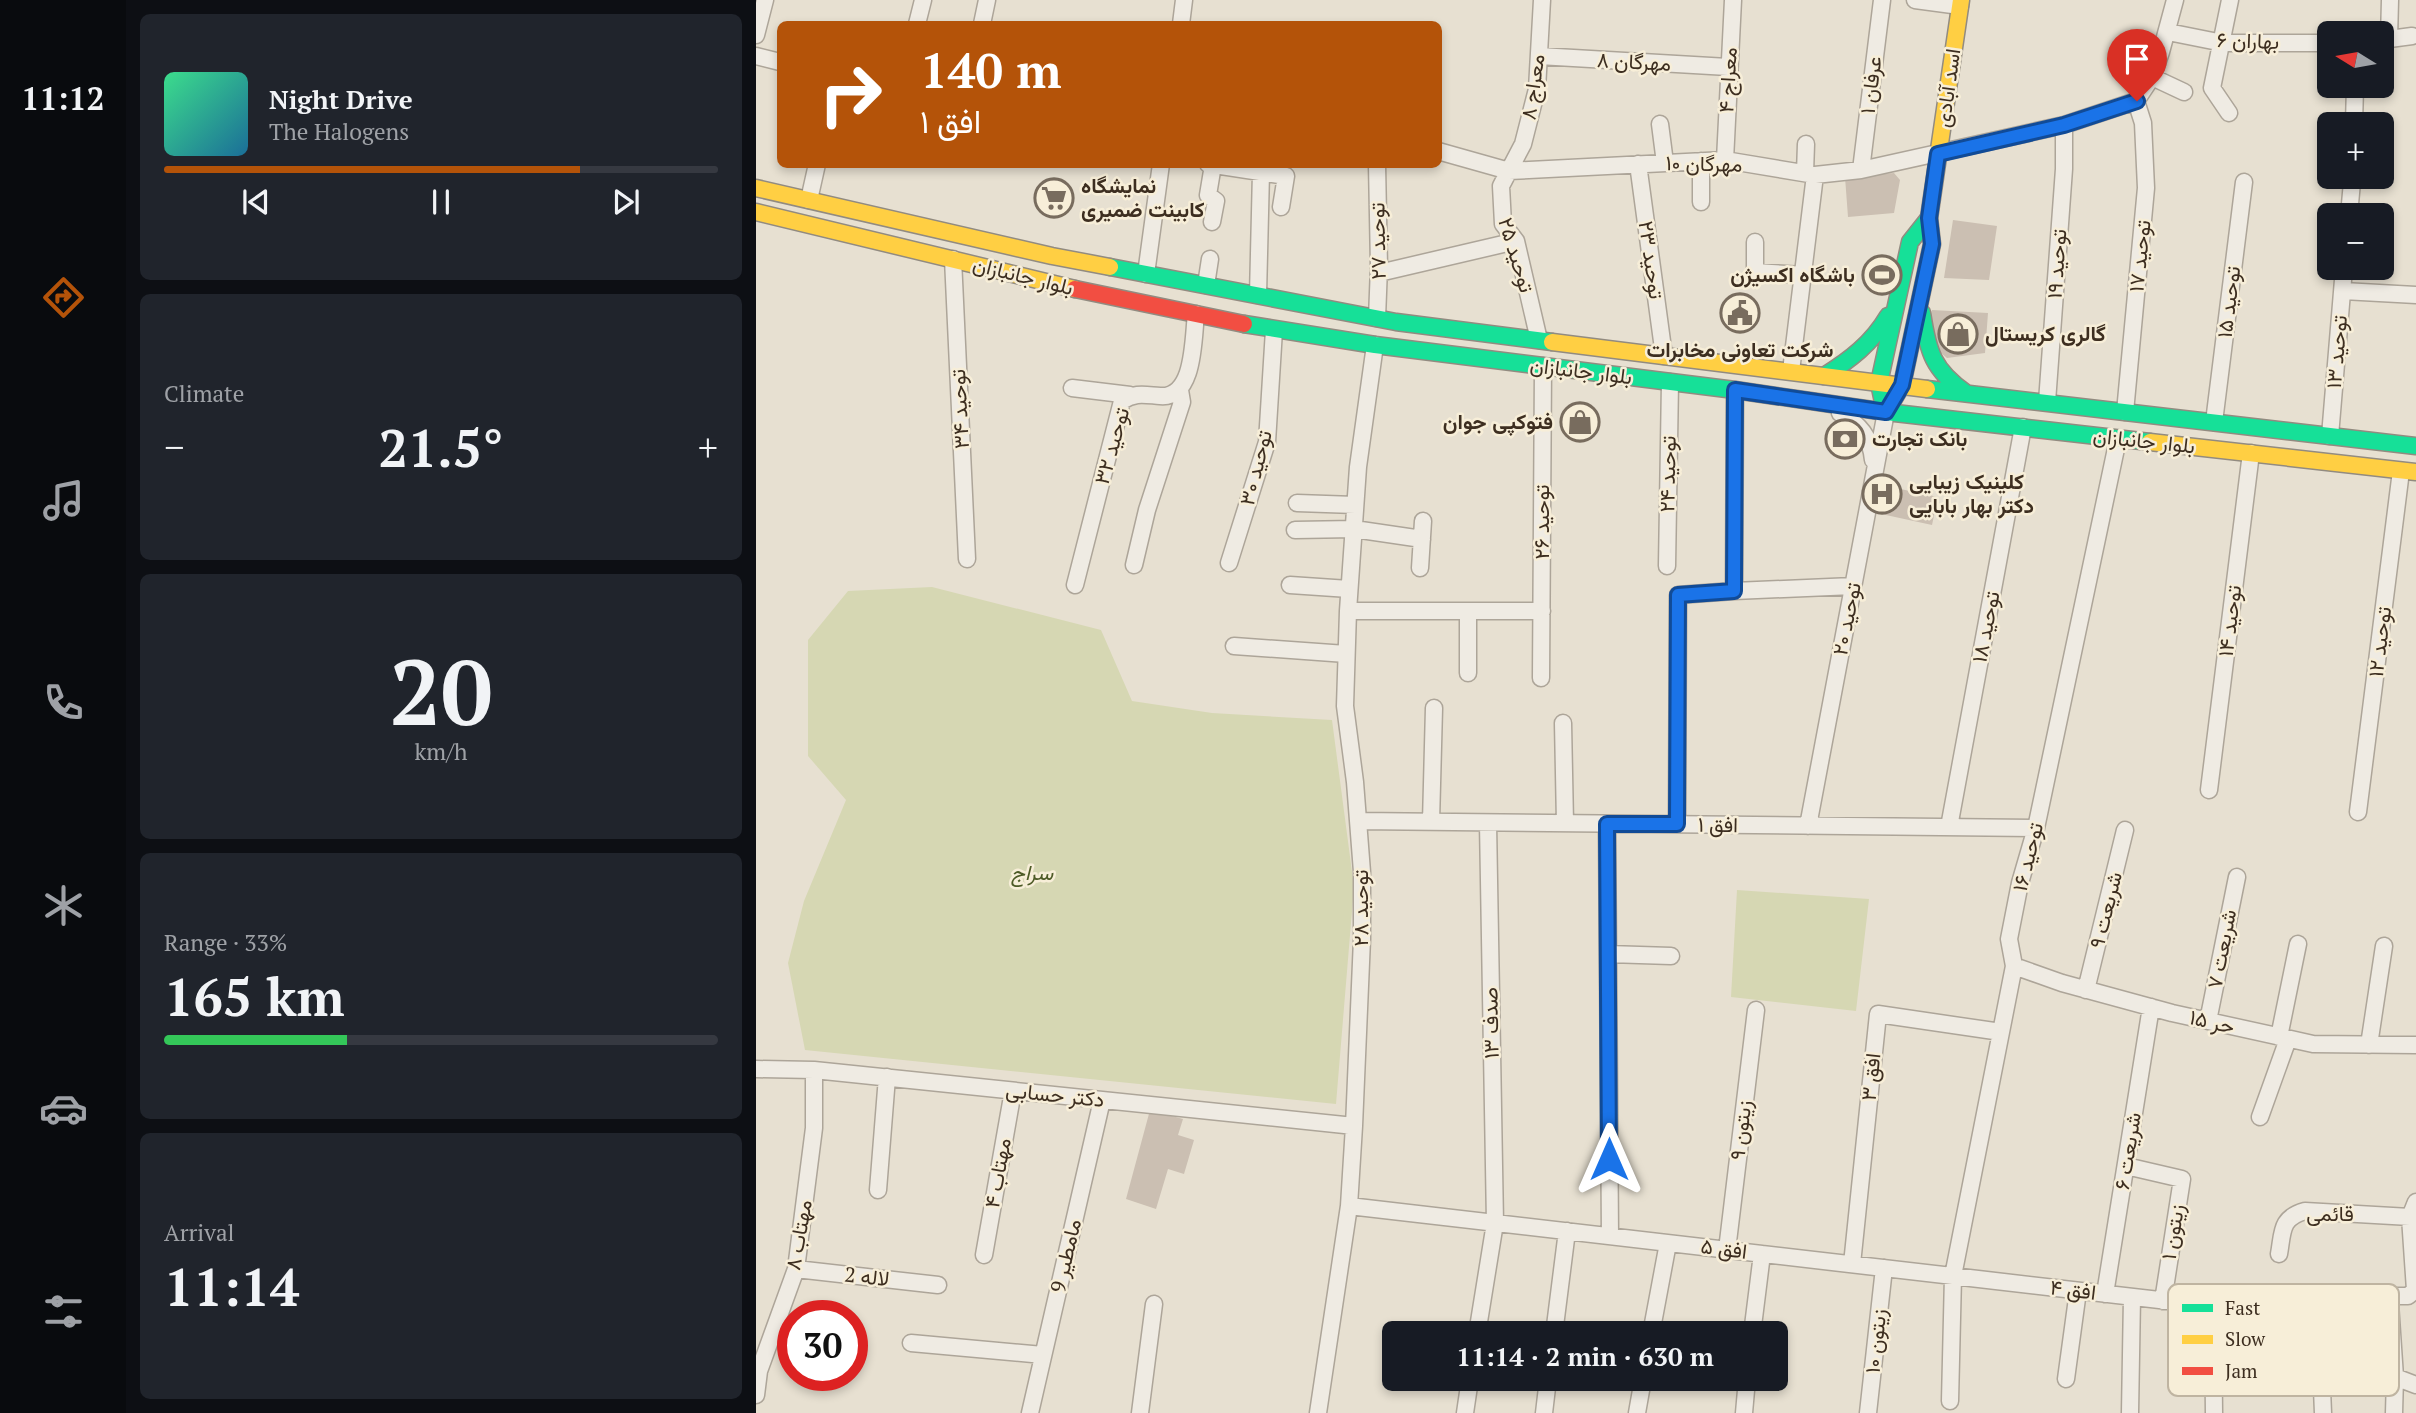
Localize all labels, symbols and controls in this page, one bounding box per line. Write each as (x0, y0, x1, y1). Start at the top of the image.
north arrow (2317, 21, 2394, 98)
map controls (2317, 21, 2394, 280)
street label: بهاران ۶ (2216, 25, 2280, 55)
pin (2107, 29, 2167, 101)
text: 140 m (920, 37, 1062, 102)
icon: arrive (2118, 40, 2156, 78)
street label: مهرگان ۸ (1596, 45, 1672, 77)
street label: معراج ۴ (1711, 46, 1744, 114)
street label: اسد آبادی (1928, 47, 1966, 129)
icon: right (805, 49, 896, 140)
street label: معراج ۸ (1514, 52, 1551, 122)
street label: عرفان ۱ (1853, 54, 1887, 115)
text: 11:12 (21, 77, 105, 119)
text: Night Drive (269, 82, 413, 116)
text: افق ۱ (920, 100, 981, 142)
button: + (2317, 112, 2394, 189)
text: The Halogens (269, 116, 409, 147)
street label: مهرگان ۱۰ (1665, 148, 1743, 178)
place label: نمایشگاه کابینت ضمیری (1081, 171, 1204, 223)
supermarket icon: نمایشگاه کابینت ضمیری (1033, 177, 1075, 219)
icon: previous (237, 183, 275, 221)
icon: pause (422, 183, 460, 221)
icon: next (607, 183, 645, 221)
street label: توحید ۲۷ (1362, 202, 1392, 280)
button: − (2317, 203, 2394, 280)
street label: توحید ۲۵ (1492, 214, 1542, 296)
street label: توحید ۲۳ (1633, 219, 1671, 301)
street label: توحید ۱۷ (2121, 219, 2157, 293)
street label: توحید ۱۹ (2040, 228, 2072, 300)
street label: بلوار جانبازان (970, 249, 1076, 301)
sports icon: باشگاه اکسیژن (1861, 254, 1903, 296)
place label: باشگاه اکسیژن (1730, 260, 1855, 288)
street label: توحید ۱۵ (2210, 264, 2246, 339)
icon: directions (39, 273, 88, 322)
public building icon: شرکت تعاونی مخابرات (1719, 292, 1761, 334)
shop icon: گالری کریستال (1937, 313, 1979, 355)
street label: توحید ۱۳ (2319, 314, 2353, 390)
place label: گالری کریستال (1985, 319, 2106, 347)
place label: شرکت تعاونی مخابرات (1647, 335, 1833, 363)
street label: بلوار جانبازان (1529, 350, 1634, 390)
street label: توحید ۳۴ (943, 369, 975, 450)
text: Climate (164, 378, 244, 409)
shop icon: فتوکپی جوان (1559, 401, 1601, 443)
street label: توحید ۳۲ (1087, 404, 1135, 487)
place label: فتوکپی جوان (1443, 407, 1553, 436)
text: 21.5° (378, 413, 504, 482)
bank icon: بانک تجارت (1824, 418, 1866, 460)
street label: بلوار جانبازان (2092, 421, 2197, 459)
text: − (164, 422, 184, 472)
text: + (698, 422, 718, 472)
place label: بانک تجارت (1872, 424, 1968, 452)
street label: توحید ۳۰ (1232, 427, 1278, 508)
street label: توحید ۲۴ (1652, 435, 1682, 513)
place label: کلینیک زیبایی دکتر بهار بابایی (1909, 467, 2034, 519)
hospital icon: کلینیک زیبایی دکتر بهار بابایی (1861, 473, 1903, 515)
icon: music (39, 476, 88, 525)
street label: توحید ۲۶ (1527, 485, 1555, 559)
street label: توحید ۲۰ (1825, 580, 1867, 658)
street label: توحید ۱۴ (2211, 584, 2247, 658)
street label: توحید ۱۸ (1964, 589, 2006, 665)
street label: توحید ۱۲ (2361, 605, 2397, 679)
text: 20 (390, 630, 492, 751)
icon: phone (39, 678, 88, 727)
text: km/h (414, 736, 468, 767)
street label: افق ۱ (1698, 810, 1738, 838)
street label: توحید ۱۶ (2005, 819, 2049, 894)
park label: سراج (1011, 858, 1054, 888)
street label: توحید ۲۸ (1346, 869, 1374, 947)
street label: شریعت ۹ (2082, 869, 2128, 951)
icon: climate (39, 881, 88, 930)
street label: شریعت ۷ (2200, 907, 2242, 991)
text: Range · 33% (164, 927, 287, 958)
text: 165 km (164, 962, 345, 1031)
street label: صدف ۱۳ (1475, 987, 1505, 1059)
street label: حر ۱۵ (2187, 1002, 2238, 1040)
street label: افق ۳ (1854, 1052, 1886, 1102)
street label: دکتر حسابی (1004, 1075, 1106, 1113)
icon: car (39, 1084, 88, 1133)
street label: زیتون ۹ (1722, 1098, 1758, 1161)
street label: شریعت ۶ (2107, 1110, 2147, 1192)
position arrow (1572, 1122, 1646, 1196)
street label: مهتاب ۴ (977, 1136, 1017, 1210)
street label: مهتاب ۸ (778, 1197, 818, 1272)
street label: قائمی (2306, 1199, 2354, 1227)
street label: زیتون ۱ (2154, 1202, 2190, 1262)
street label: مامطیر 9 (1043, 1216, 1087, 1295)
text: Arrival (164, 1217, 235, 1248)
street label: افق ۵ (1699, 1231, 1749, 1265)
text: 11:14 (164, 1252, 299, 1321)
street label: لاله 2 (843, 1260, 891, 1292)
street label: افق ۴ (2049, 1272, 2098, 1306)
legend (2168, 1284, 2399, 1396)
icon: filters (39, 1287, 88, 1336)
text: Fast (2225, 1295, 2260, 1320)
speed limit sign: 30 (777, 1300, 868, 1391)
street label: زیتون ۱۰ (1858, 1307, 1892, 1375)
text: Slow (2225, 1326, 2266, 1351)
text: 11:14 · 2 min · 630 m (1456, 1339, 1714, 1373)
text: Jam (2225, 1358, 2258, 1383)

